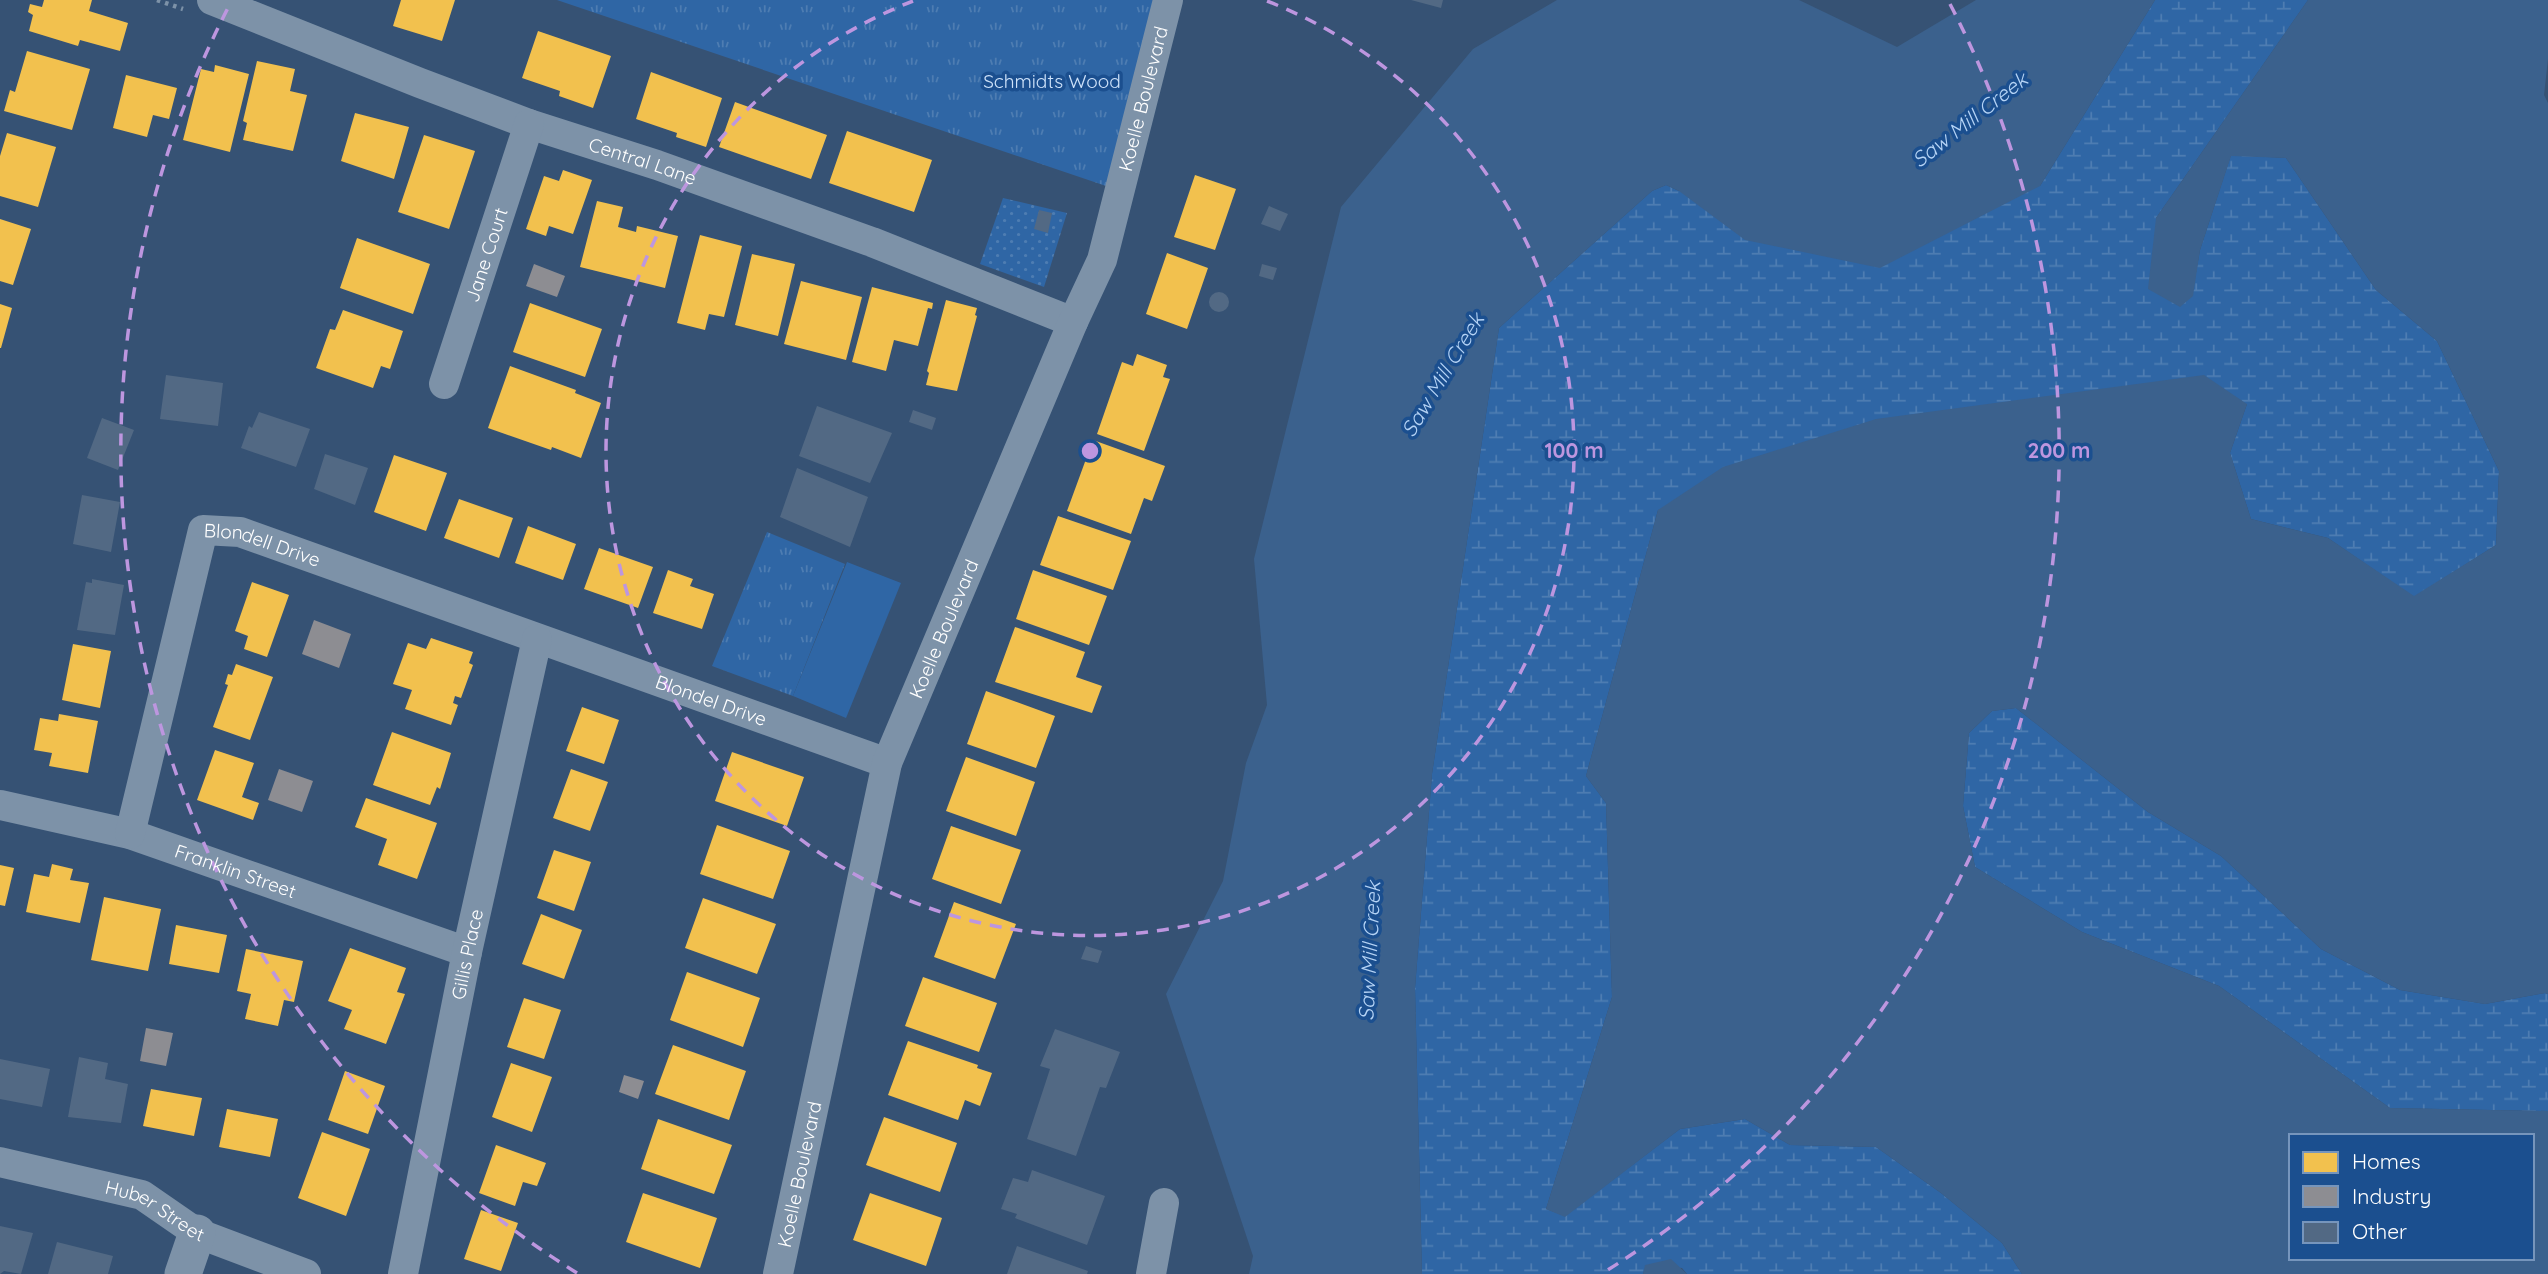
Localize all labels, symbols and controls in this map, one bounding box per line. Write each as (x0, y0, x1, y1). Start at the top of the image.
street label: Koelle Boulevard (1113, 24, 1173, 174)
water label: Saw Mill Creek (1906, 65, 2034, 172)
park label: Schmidts Wood (983, 69, 1121, 93)
street label: Central Lane (586, 132, 700, 190)
street label: Jane Court (460, 205, 513, 305)
water label: Saw Mill Creek (1395, 306, 1490, 441)
text: 100 m (1544, 437, 1604, 463)
text: 200 m (2028, 437, 2090, 463)
centre of rings (1078, 439, 1102, 463)
street label: Blondell Drive (203, 518, 324, 572)
street label: Koelle Boulevard (904, 556, 983, 702)
street label: Blondel Drive (652, 669, 770, 731)
street label: Franklin Street (172, 839, 299, 903)
water label: Saw Mill Creek (1352, 879, 1386, 1021)
street label: Gillis Place (446, 907, 488, 1002)
street label: Koelle Boulevard (772, 1099, 827, 1249)
legend (2289, 1134, 2534, 1260)
text: Homes (2352, 1148, 2421, 1174)
street label: Huber Street (103, 1175, 208, 1247)
text: Industry (2352, 1183, 2431, 1209)
text: Other (2352, 1218, 2407, 1244)

